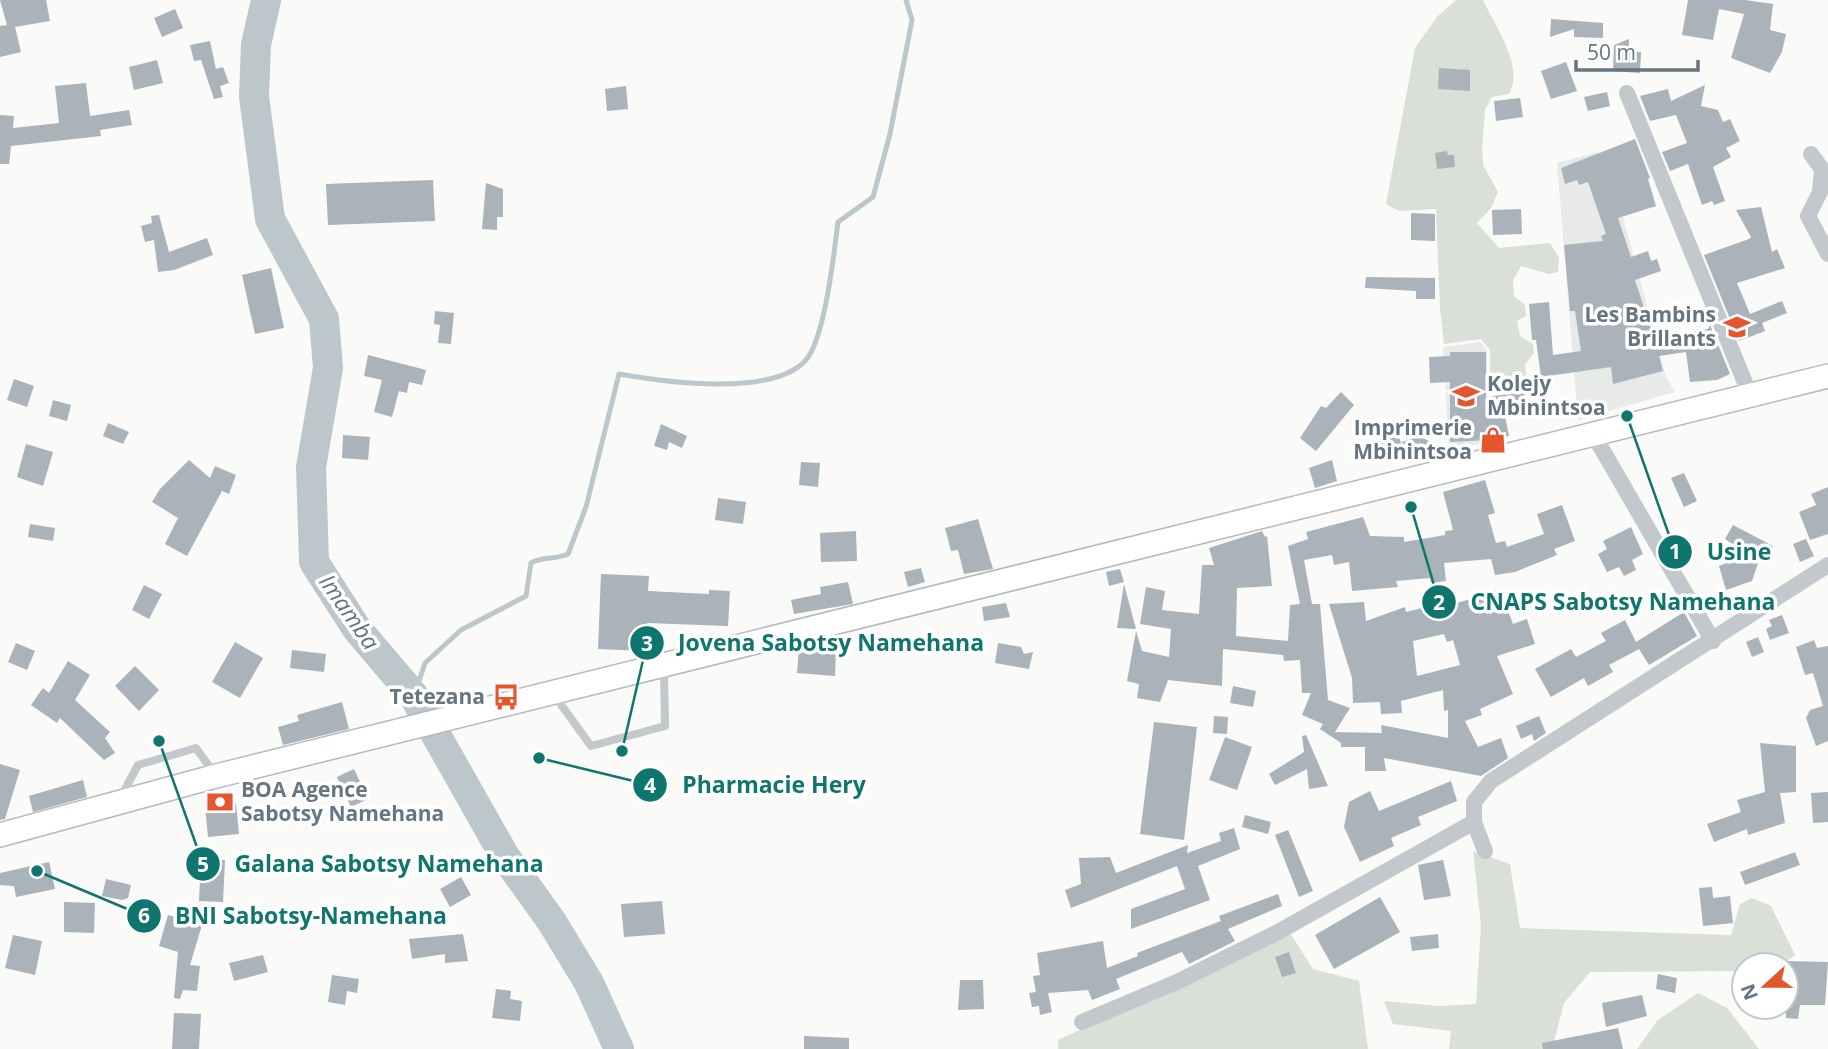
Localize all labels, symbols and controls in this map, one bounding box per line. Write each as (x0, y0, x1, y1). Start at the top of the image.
scale bar (1576, 28, 1699, 72)
text: 50 m (1587, 38, 1636, 66)
place label: Les Bambins Brillants (1584, 300, 1716, 352)
school or university icon: Les Bambins Brillants (1722, 312, 1752, 342)
place label: Kolejy Mbinintsoa (1487, 369, 1606, 421)
school or university icon: Kolejy Mbinintsoa (1451, 381, 1481, 411)
place label: Imprimerie Mbinintsoa (1353, 413, 1472, 465)
shop icon: Imprimerie Mbinintsoa (1478, 425, 1508, 455)
callout: Usine (1658, 530, 1785, 574)
text: Usine (1707, 535, 1771, 567)
text: 1 (1669, 537, 1681, 565)
water label: Imamba (312, 567, 387, 656)
callout: CNAPS Sabotsy Namehana (1421, 580, 1789, 624)
text: CNAPS Sabotsy Namehana (1471, 585, 1775, 617)
text: 2 (1433, 588, 1445, 616)
callout: Jovena Sabotsy Namehana (629, 621, 998, 665)
text: Jovena Sabotsy Namehana (676, 626, 984, 658)
text: 3 (641, 629, 653, 657)
place label: Tetezana (389, 682, 485, 710)
bus stop icon: Tetezana (491, 682, 521, 712)
callout: Pharmacie Hery (633, 763, 879, 807)
text: Pharmacie Hery (682, 768, 867, 800)
text: 4 (644, 771, 656, 799)
place label: BOA Agence Sabotsy Namehana (241, 775, 444, 827)
bank icon: BOA Agence Sabotsy Namehana (205, 787, 235, 817)
callout: Galana Sabotsy Namehana (185, 842, 557, 886)
text: Galana Sabotsy Namehana (234, 847, 544, 879)
text: 5 (197, 850, 209, 878)
callout: BNI Sabotsy-Namehana (126, 894, 461, 938)
text: BNI Sabotsy-Namehana (175, 899, 447, 931)
text: 6 (138, 901, 150, 929)
north arrow (1730, 951, 1800, 1021)
text: N (1734, 980, 1764, 1004)

